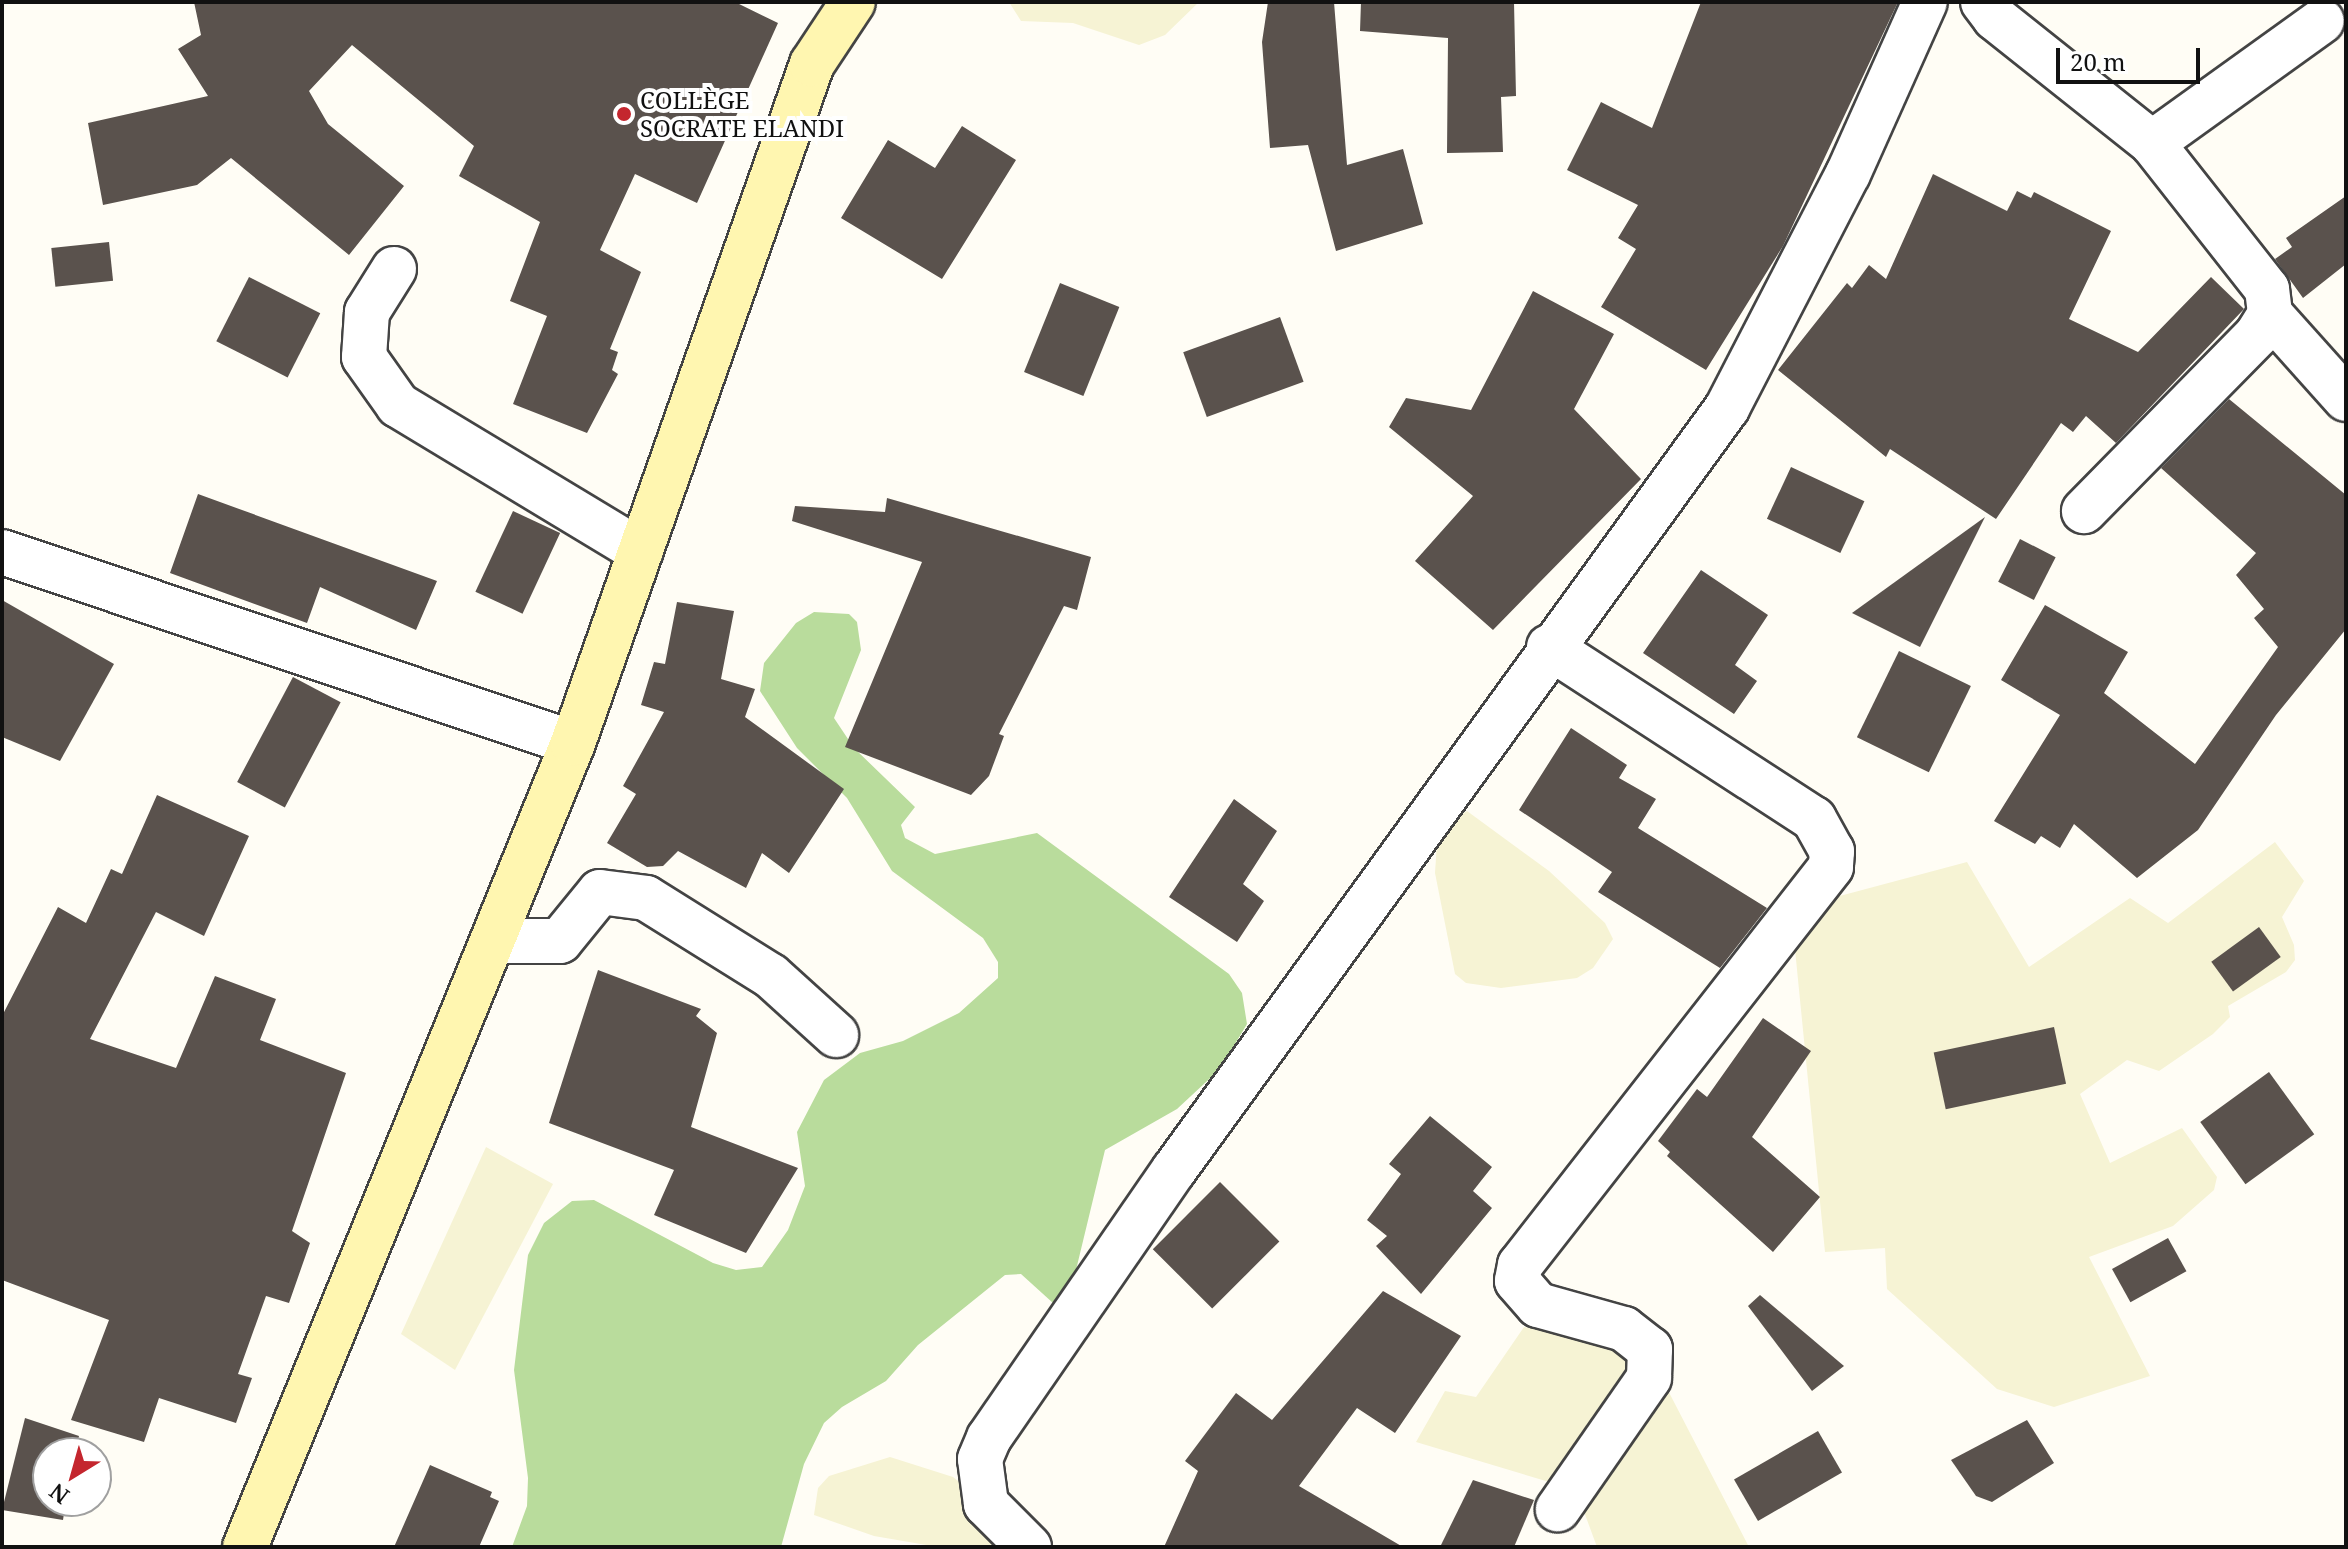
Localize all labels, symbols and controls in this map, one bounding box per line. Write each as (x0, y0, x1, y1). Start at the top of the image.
scale bar (2060, 32, 2204, 82)
text: 20 m (2070, 45, 2126, 78)
place label: COLLÈGE SOCRATE ELANDI (640, 86, 844, 142)
marker: COLLÈGE SOCRATE ELANDI (615, 105, 633, 123)
north arrow (32, 1437, 112, 1517)
text: N (43, 1477, 75, 1512)

